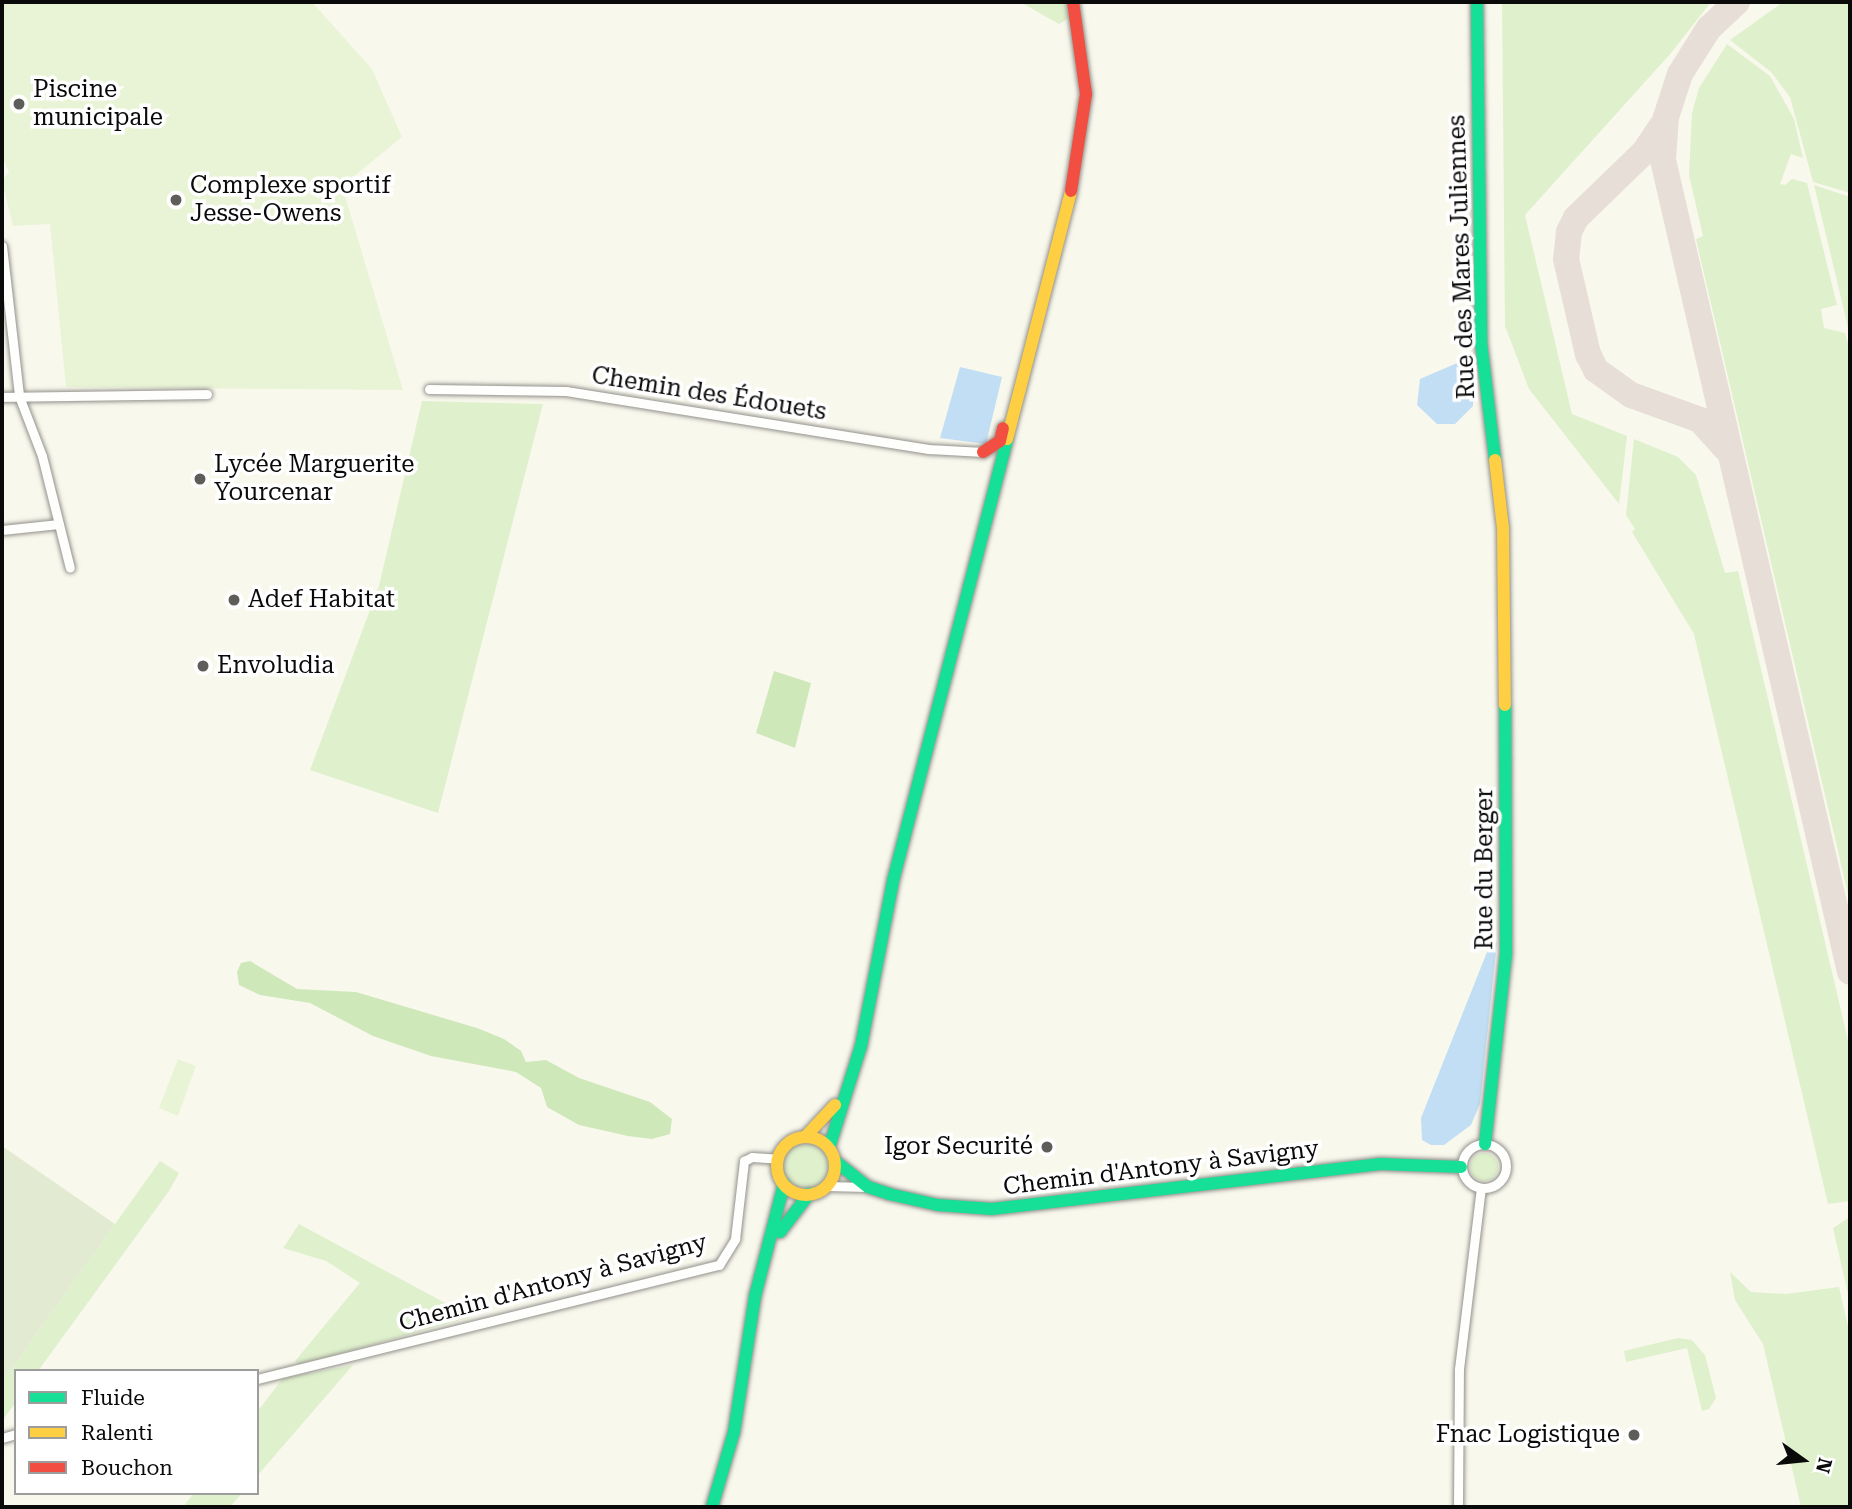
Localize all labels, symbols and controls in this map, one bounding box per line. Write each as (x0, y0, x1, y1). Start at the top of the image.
place label: Piscine municipale (33, 76, 163, 132)
marker: Piscine municipale (11, 96, 27, 112)
street label: Rue des Mares Juliennes (1443, 114, 1481, 400)
place label: Complexe sportif Jesse-Owens (190, 172, 390, 228)
marker: Complexe sportif Jesse-Owens (168, 192, 184, 208)
street label: Chemin des Édouets (590, 361, 828, 427)
place label: Lycée Marguerite Yourcenar (214, 451, 414, 507)
marker: Lycée Marguerite Yourcenar (192, 471, 208, 487)
place label: Adef Habitat (248, 586, 395, 614)
marker: Adef Habitat (226, 592, 242, 608)
place label: Envoludia (217, 652, 334, 680)
marker: Envoludia (195, 658, 211, 674)
street label: Rue du Berger (1471, 788, 1499, 950)
place label: Igor Securité (884, 1133, 1033, 1161)
street label: Chemin d'Antony à Savigny (1002, 1134, 1320, 1202)
marker: Igor Securité (1039, 1139, 1055, 1155)
street label: Chemin d'Antony à Savigny (396, 1228, 710, 1338)
legend (14, 1369, 259, 1495)
text: Fluide (81, 1386, 145, 1410)
text: Ralenti (81, 1421, 153, 1445)
place label: Fnac Logistique (1436, 1421, 1620, 1449)
north arrow (1768, 1425, 1838, 1495)
marker: Fnac Logistique (1626, 1427, 1642, 1443)
text: Bouchon (81, 1456, 173, 1480)
text: N (1811, 1456, 1837, 1476)

